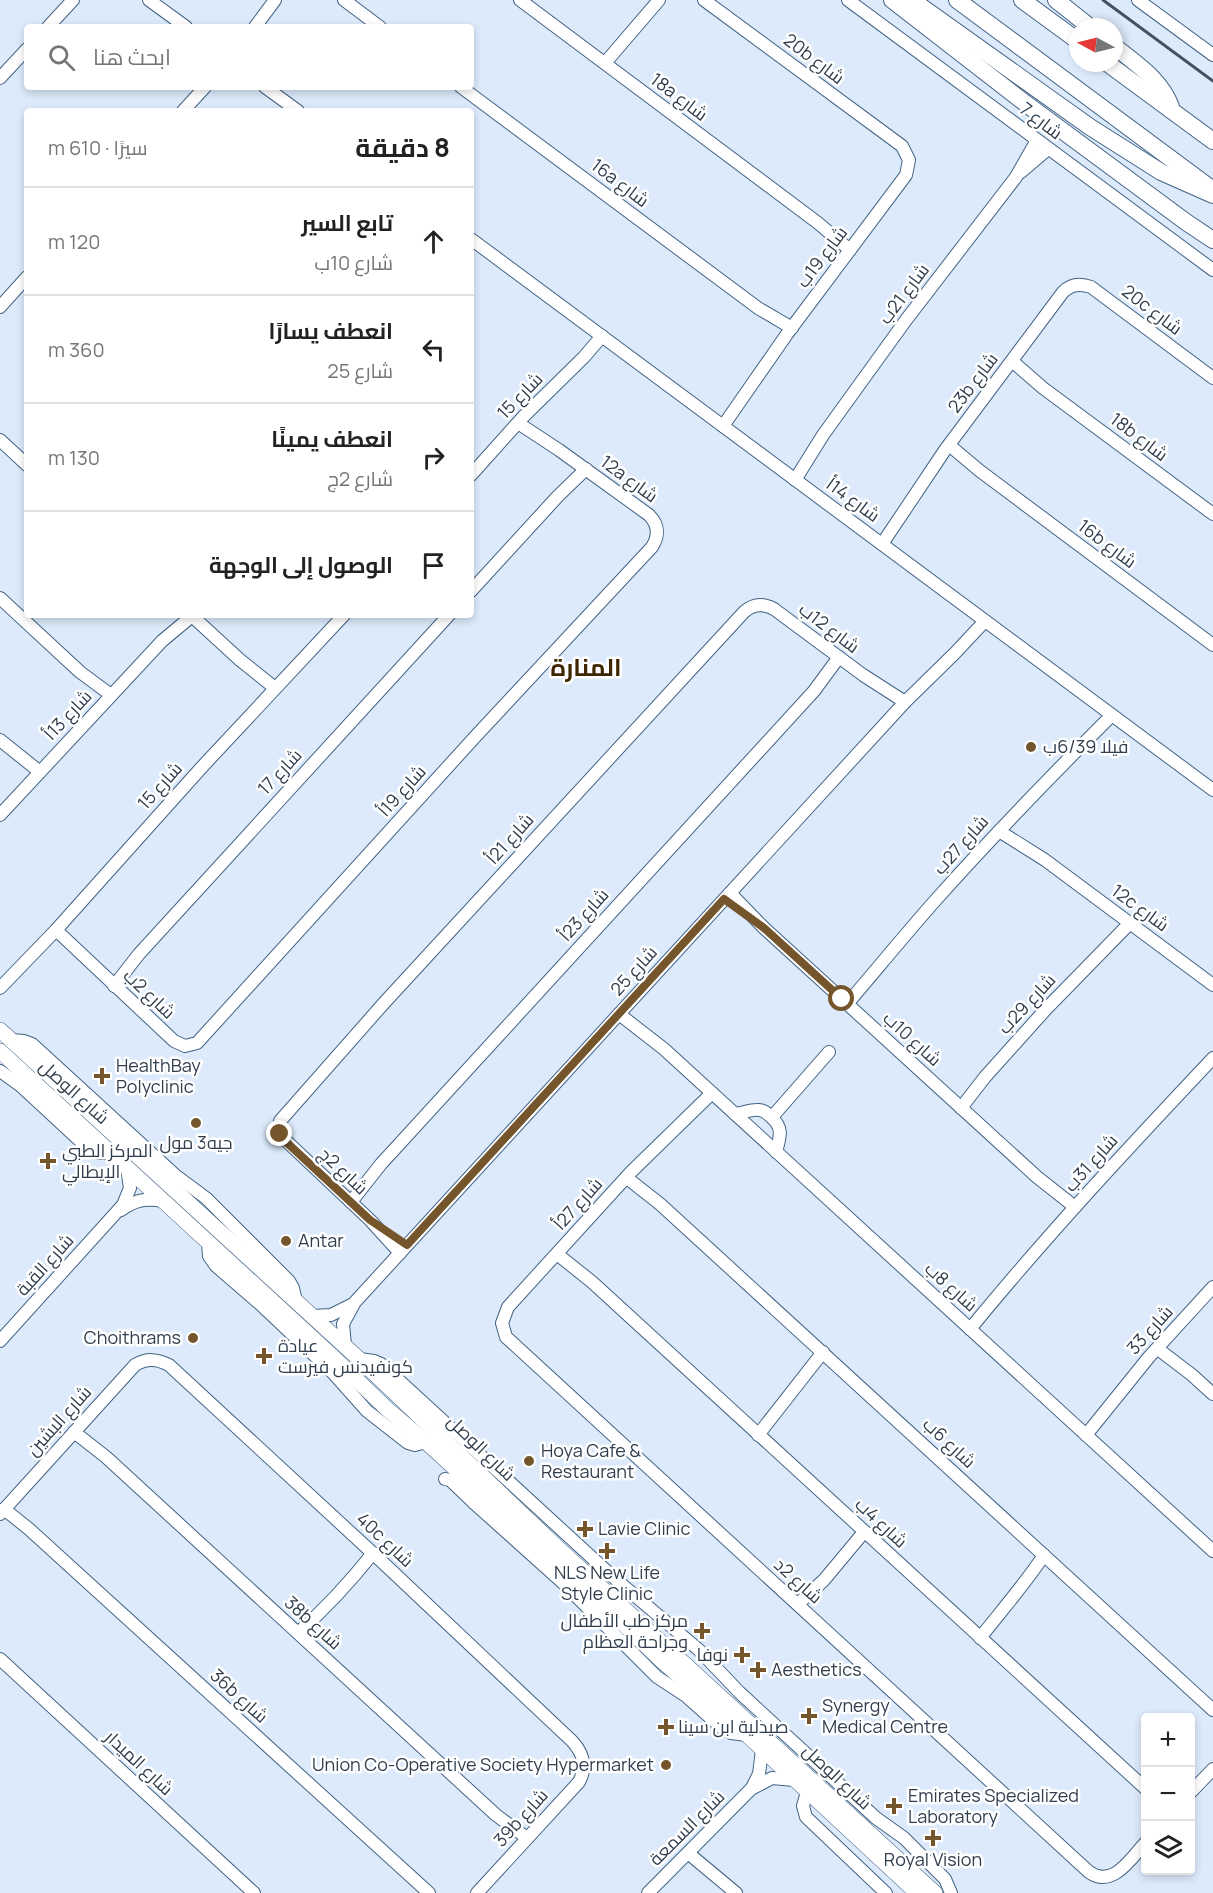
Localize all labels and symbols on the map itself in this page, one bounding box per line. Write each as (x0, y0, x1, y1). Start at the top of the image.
north arrow (1069, 18, 1123, 72)
street label: 20b شارع (779, 27, 850, 90)
street label: 18a شارع (645, 67, 713, 126)
street label: شارع 7 (1015, 96, 1068, 145)
street label: 16a شارع (586, 153, 654, 213)
street label: شارع 19ب (790, 221, 853, 293)
street label: شارع 21ب (873, 258, 935, 329)
street label: 20c شارع (1117, 279, 1188, 341)
street label: 23b شارع (942, 347, 1003, 418)
street label: شارع 15 (491, 367, 548, 424)
street label: 18b شارع (1105, 407, 1173, 467)
street label: 12a شارع (595, 449, 663, 508)
street label: شارع 14أ (821, 472, 885, 528)
street label: 16b شارع (1073, 513, 1142, 574)
street label: شارع 12ب (794, 597, 865, 659)
district label: المنارة (551, 650, 622, 683)
street label: شارع 13أ (38, 684, 97, 745)
place label: فيلا 6/39ب (1043, 734, 1128, 758)
marker: فيلا 6/39ب (1024, 740, 1038, 754)
street label: شارع 17 (252, 743, 307, 800)
street label: شارع 15 (132, 757, 188, 815)
street label: شارع 19أ (372, 759, 431, 822)
street label: شارع 21أ (480, 808, 539, 870)
street label: شارع 27ب (927, 810, 994, 880)
street label: 12c شارع (1106, 878, 1174, 937)
street label: شارع 23أ (553, 883, 614, 947)
street label: شارع 25 (605, 940, 663, 1001)
street label: شارع 2ب (118, 963, 181, 1024)
street label: شارع 29ب (992, 968, 1061, 1039)
route start (828, 985, 854, 1011)
street label: شارع 10ب (878, 1006, 947, 1072)
place label: HealthBay Polyclinic (116, 1053, 201, 1098)
street label: شارع الوصل (34, 1054, 115, 1130)
marker: HealthBay Polyclinic (93, 1067, 111, 1085)
marker: جيه3 مول (189, 1116, 203, 1130)
route end (266, 1120, 292, 1146)
street label: شارع 31ب (1058, 1128, 1123, 1197)
place label: جيه3 مول (159, 1130, 233, 1154)
place label: المركز الطبي الإيطالي (62, 1138, 153, 1186)
street label: شارع 2ج (313, 1141, 374, 1200)
marker: المركز الطبي الإيطالي (39, 1152, 57, 1170)
street label: شارع 27أ (547, 1172, 608, 1235)
street label: شارع القبة (10, 1228, 79, 1301)
place label: Antar (298, 1228, 344, 1252)
marker: Antar (279, 1234, 293, 1248)
street label: شارع 8ب (920, 1256, 983, 1317)
street label: شارع 33 (1121, 1300, 1178, 1360)
place label: Choithrams (84, 1325, 181, 1349)
marker: Choithrams (186, 1331, 200, 1345)
place label: عيادة كونفيدنس فيرست (278, 1333, 413, 1378)
marker: عيادة كونفيدنس فيرست (255, 1347, 273, 1365)
street label: شارع البشين (20, 1380, 97, 1461)
street label: شارع الوصل (442, 1409, 521, 1487)
street label: شارع 6ب (917, 1412, 981, 1474)
place label: Hoya Cafe & Restaurant (541, 1438, 641, 1483)
marker: Hoya Cafe & Restaurant (522, 1454, 536, 1468)
street label: شارع 4ب (850, 1492, 913, 1553)
street label: 40c شارع (351, 1507, 419, 1573)
place label: Lavie Clinic (598, 1516, 690, 1540)
marker: Lavie Clinic (576, 1520, 594, 1538)
marker: NLS New Life Style Clinic (598, 1542, 616, 1560)
street label: شارع 2د (769, 1552, 828, 1609)
place label: NLS New Life Style Clinic (554, 1560, 660, 1605)
street label: 38b شارع (279, 1590, 348, 1655)
place label: مركز طب الأطفال وجراحة العظام (561, 1608, 688, 1654)
marker: مركز طب الأطفال وجراحة العظام (693, 1622, 711, 1640)
place label: نوفا (697, 1642, 728, 1666)
marker: نوفا (733, 1646, 751, 1664)
place label: Aesthetics (771, 1657, 862, 1681)
marker: Aesthetics (749, 1661, 767, 1679)
street label: 36b شارع (205, 1663, 274, 1728)
place label: Synergy Medical Centre (822, 1693, 948, 1738)
marker: Synergy Medical Centre (800, 1707, 818, 1725)
place label: صيدلية ابن سينا (678, 1714, 789, 1738)
marker: صيدلية ابن سينا (659, 1720, 673, 1734)
street label: شارع الميدار (99, 1724, 179, 1801)
street label: شارع الوصل (797, 1738, 877, 1815)
place label: Union Co-Operative Society Hypermarket (312, 1752, 654, 1776)
marker: Union Co-Operative Society Hypermarket (659, 1758, 673, 1772)
street label: 39b شارع (488, 1783, 553, 1852)
place label: Emirates Specialized Laboratory (908, 1783, 1079, 1828)
street label: شارع السمعة (643, 1784, 730, 1871)
marker: Emirates Specialized Laboratory (885, 1797, 903, 1815)
marker: Royal Vision (924, 1829, 942, 1847)
place label: Royal Vision (884, 1847, 982, 1871)

